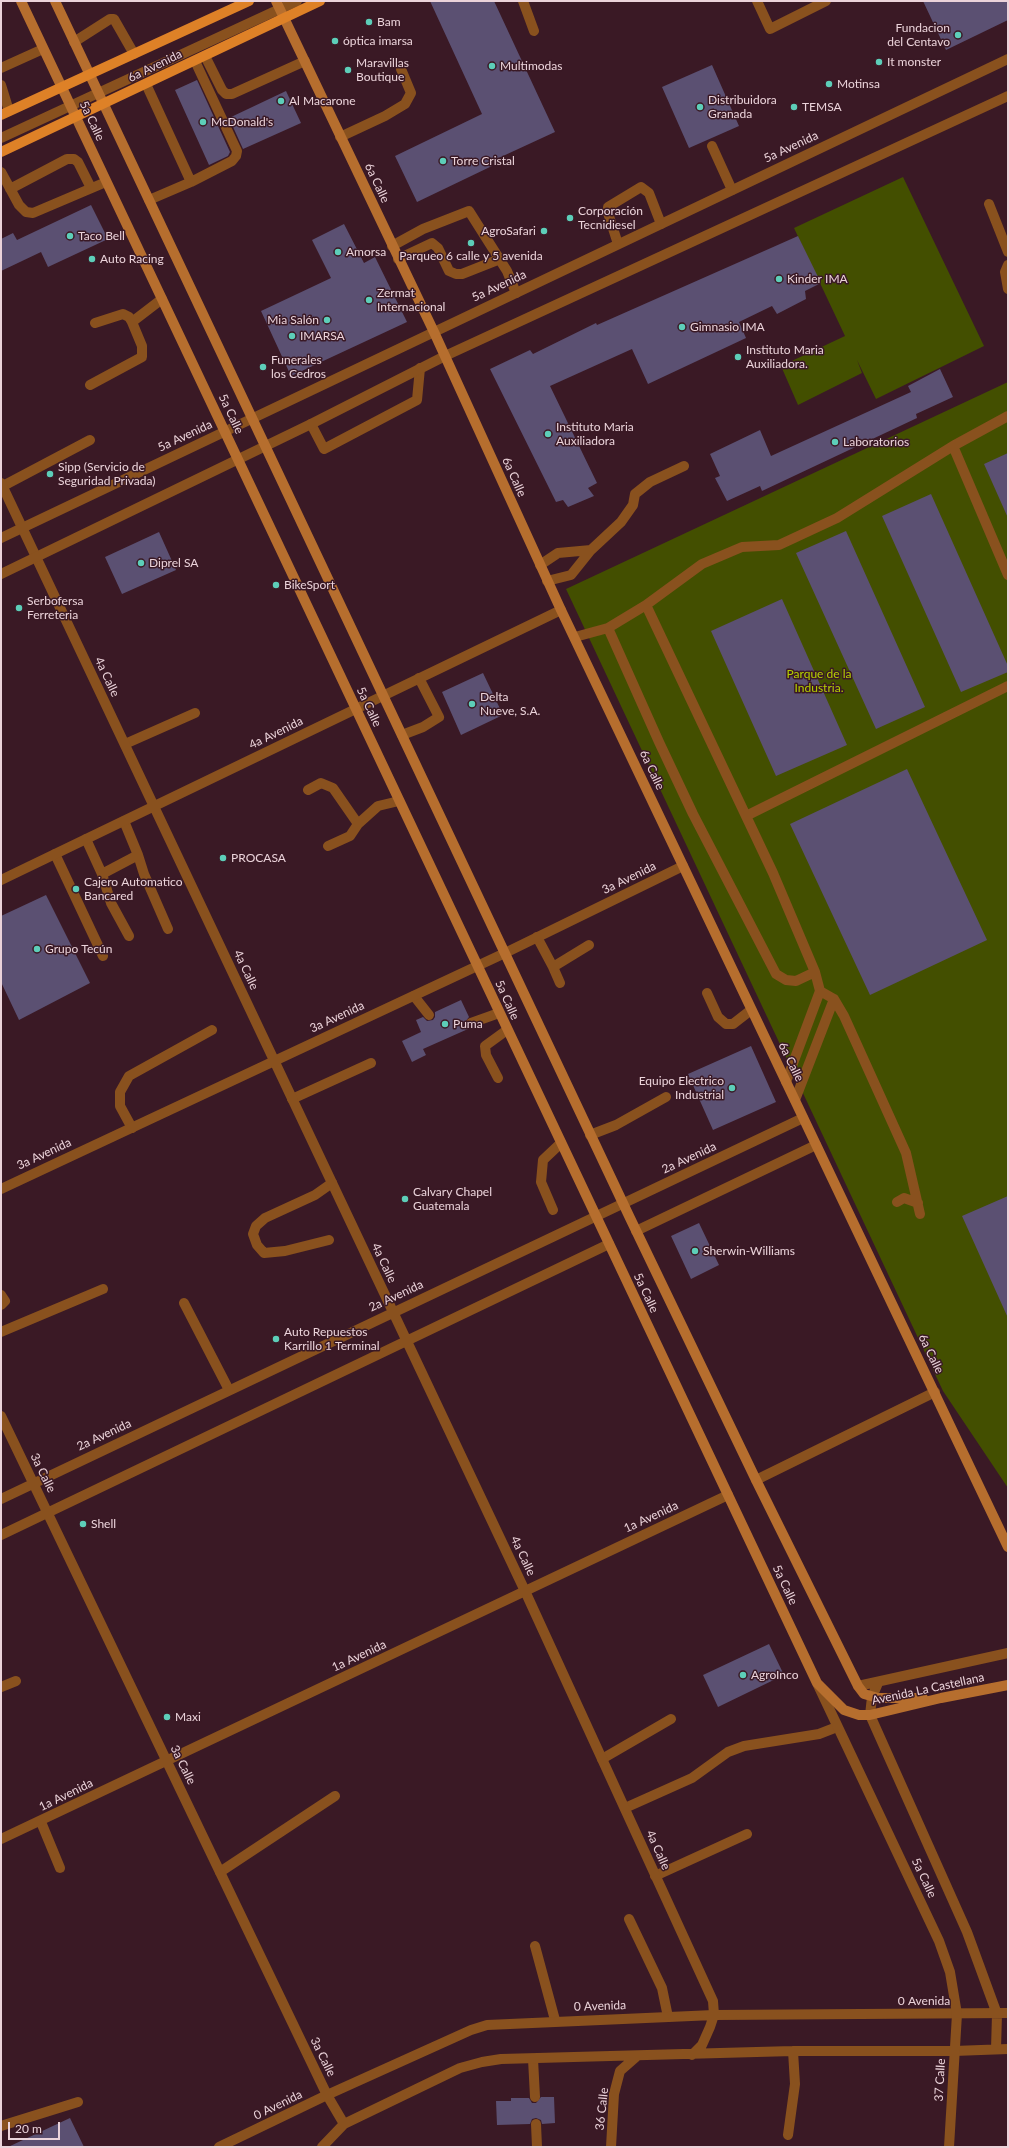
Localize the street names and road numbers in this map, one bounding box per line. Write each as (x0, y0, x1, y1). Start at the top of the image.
street label: 6a Avenida (126, 47, 184, 85)
street label: 5a Calle (77, 99, 107, 143)
street label: 5a Avenida (762, 128, 820, 166)
street label: 6a Calle (362, 161, 392, 205)
street label: 5a Avenida (470, 267, 528, 305)
street label: 5a Calle (216, 392, 246, 436)
street label: 5a Avenida (156, 417, 214, 455)
street label: 6a Calle (499, 455, 529, 499)
street label: 4a Calle (92, 655, 122, 699)
street label: 5a Calle (354, 685, 384, 729)
street label: 4a Avenida (247, 714, 305, 752)
street label: 6a Calle (637, 748, 667, 792)
street label: 3a Avenida (600, 859, 658, 897)
street label: 4a Calle (231, 948, 261, 992)
street label: 5a Calle (492, 978, 522, 1022)
street label: 3a Avenida (308, 998, 366, 1036)
street label: 6a Calle (775, 1040, 807, 1084)
street label: 3a Avenida (15, 1135, 73, 1173)
street label: 2a Avenida (660, 1139, 718, 1177)
street label: 4a Calle (369, 1241, 399, 1285)
street label: 5a Calle (631, 1271, 661, 1315)
street label: 2a Avenida (367, 1277, 425, 1315)
street label: 6a Calle (915, 1332, 947, 1376)
street label: 2a Avenida (75, 1416, 133, 1454)
street label: 3a Calle (27, 1451, 59, 1495)
street label: 1a Avenida (622, 1498, 680, 1536)
street label: 4a Calle (508, 1534, 538, 1578)
street label: 5a Calle (770, 1563, 800, 1607)
street label: 1a Avenida (330, 1637, 388, 1675)
street label: Avenida La Castellana (870, 1670, 986, 1708)
street label: 3a Calle (167, 1743, 199, 1787)
street label: 1a Avenida (37, 1776, 95, 1814)
street label: 4a Calle (643, 1828, 673, 1872)
street label: 5a Calle (909, 1856, 939, 1900)
street label: 0 Avenida (898, 1994, 950, 2008)
street label: 0 Avenida (574, 1998, 626, 2014)
street label: 3a Calle (307, 2035, 339, 2079)
street label: 37 Calle (932, 2058, 948, 2102)
street label: 0 Avenida (251, 2087, 305, 2123)
street label: 36 Calle (593, 2087, 611, 2131)

